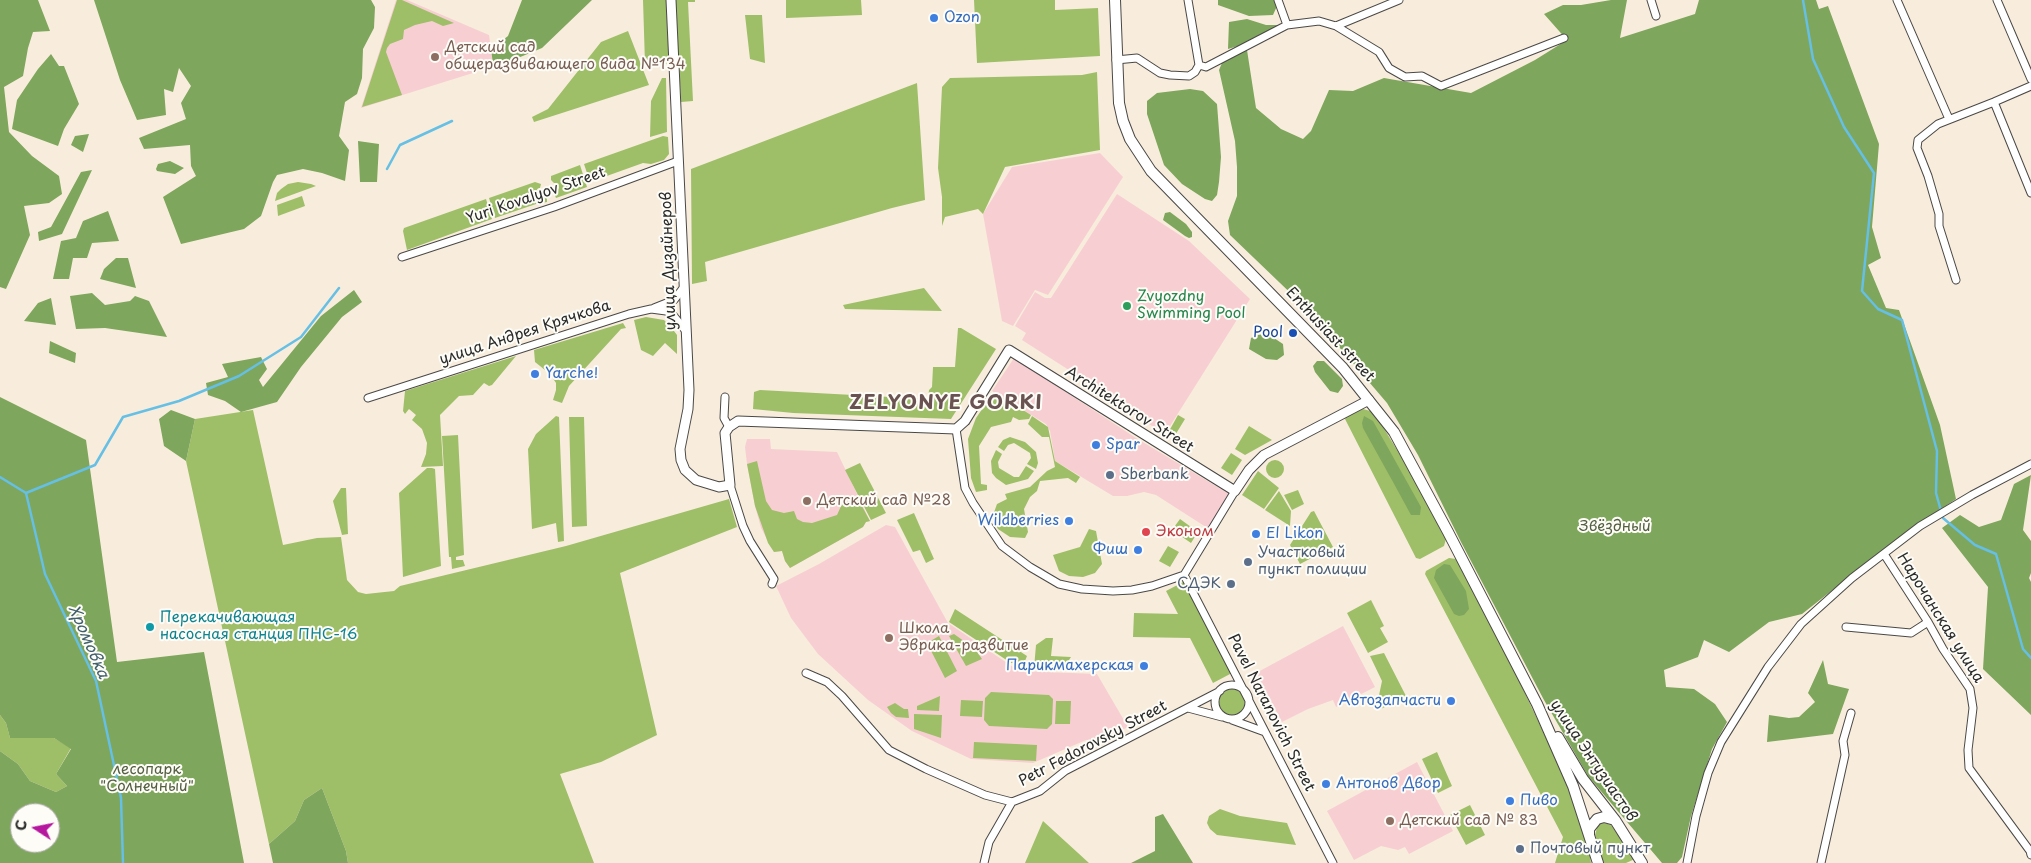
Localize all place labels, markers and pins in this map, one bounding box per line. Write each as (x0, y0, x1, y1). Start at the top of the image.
place label: Ozon (944, 9, 980, 27)
marker: Ozon (928, 12, 940, 24)
place label: Детский сад общеразвивающего вида №134 (445, 39, 686, 74)
marker: Детский сад общеразвивающего вида №134 (429, 51, 441, 63)
place label: Zvyozdny Swimming Pool (1137, 288, 1246, 323)
marker: Zvyozdny Swimming Pool (1121, 300, 1133, 312)
place label: Pool (1253, 324, 1283, 342)
marker: Pool (1287, 327, 1299, 339)
place label: Yarche! (545, 365, 598, 383)
marker: Yarche! (529, 368, 541, 380)
place label: Spar (1106, 436, 1140, 454)
marker: Spar (1090, 439, 1102, 451)
place label: Sberbank (1120, 466, 1189, 484)
marker: Sberbank (1104, 469, 1116, 481)
place label: Детский сад №28 (817, 492, 951, 510)
marker: Детский сад №28 (801, 495, 813, 507)
place label: Wildberries (978, 512, 1059, 530)
marker: Wildberries (1063, 515, 1075, 527)
place label: Эконом (1156, 523, 1214, 541)
place label: El Likon (1266, 525, 1323, 543)
marker: Эконом (1140, 526, 1152, 538)
marker: El Likon (1250, 528, 1262, 540)
place label: Фиш (1093, 541, 1128, 559)
marker: Фиш (1132, 544, 1144, 556)
place label: Участковый пункт полиции (1258, 544, 1367, 579)
marker: Участковый пункт полиции (1242, 556, 1254, 568)
place label: СДЭК (1177, 575, 1221, 593)
marker: СДЭК (1225, 578, 1237, 590)
place label: Перекачивающая насосная станция ПНС-16 (160, 609, 357, 644)
place label: Школа Эврика-развитие (899, 620, 1029, 655)
marker: Перекачивающая насосная станция ПНС-16 (144, 621, 156, 633)
marker: Школа Эврика-развитие (883, 632, 895, 644)
place label: Парикмахерская (1006, 657, 1134, 675)
marker: Парикмахерская (1138, 660, 1150, 672)
place label: Автозапчасти (1339, 692, 1441, 710)
marker: Автозапчасти (1445, 695, 1457, 707)
place label: Антонов Двор (1336, 775, 1441, 793)
marker: Антонов Двор (1320, 778, 1332, 790)
place label: Пиво (1520, 792, 1558, 810)
marker: Пиво (1504, 795, 1516, 807)
place label: Детский сад № 83 (1400, 812, 1538, 830)
marker: Детский сад № 83 (1384, 815, 1396, 827)
place label: Почтовый пункт (1530, 840, 1650, 858)
marker: Почтовый пункт (1514, 843, 1526, 855)

